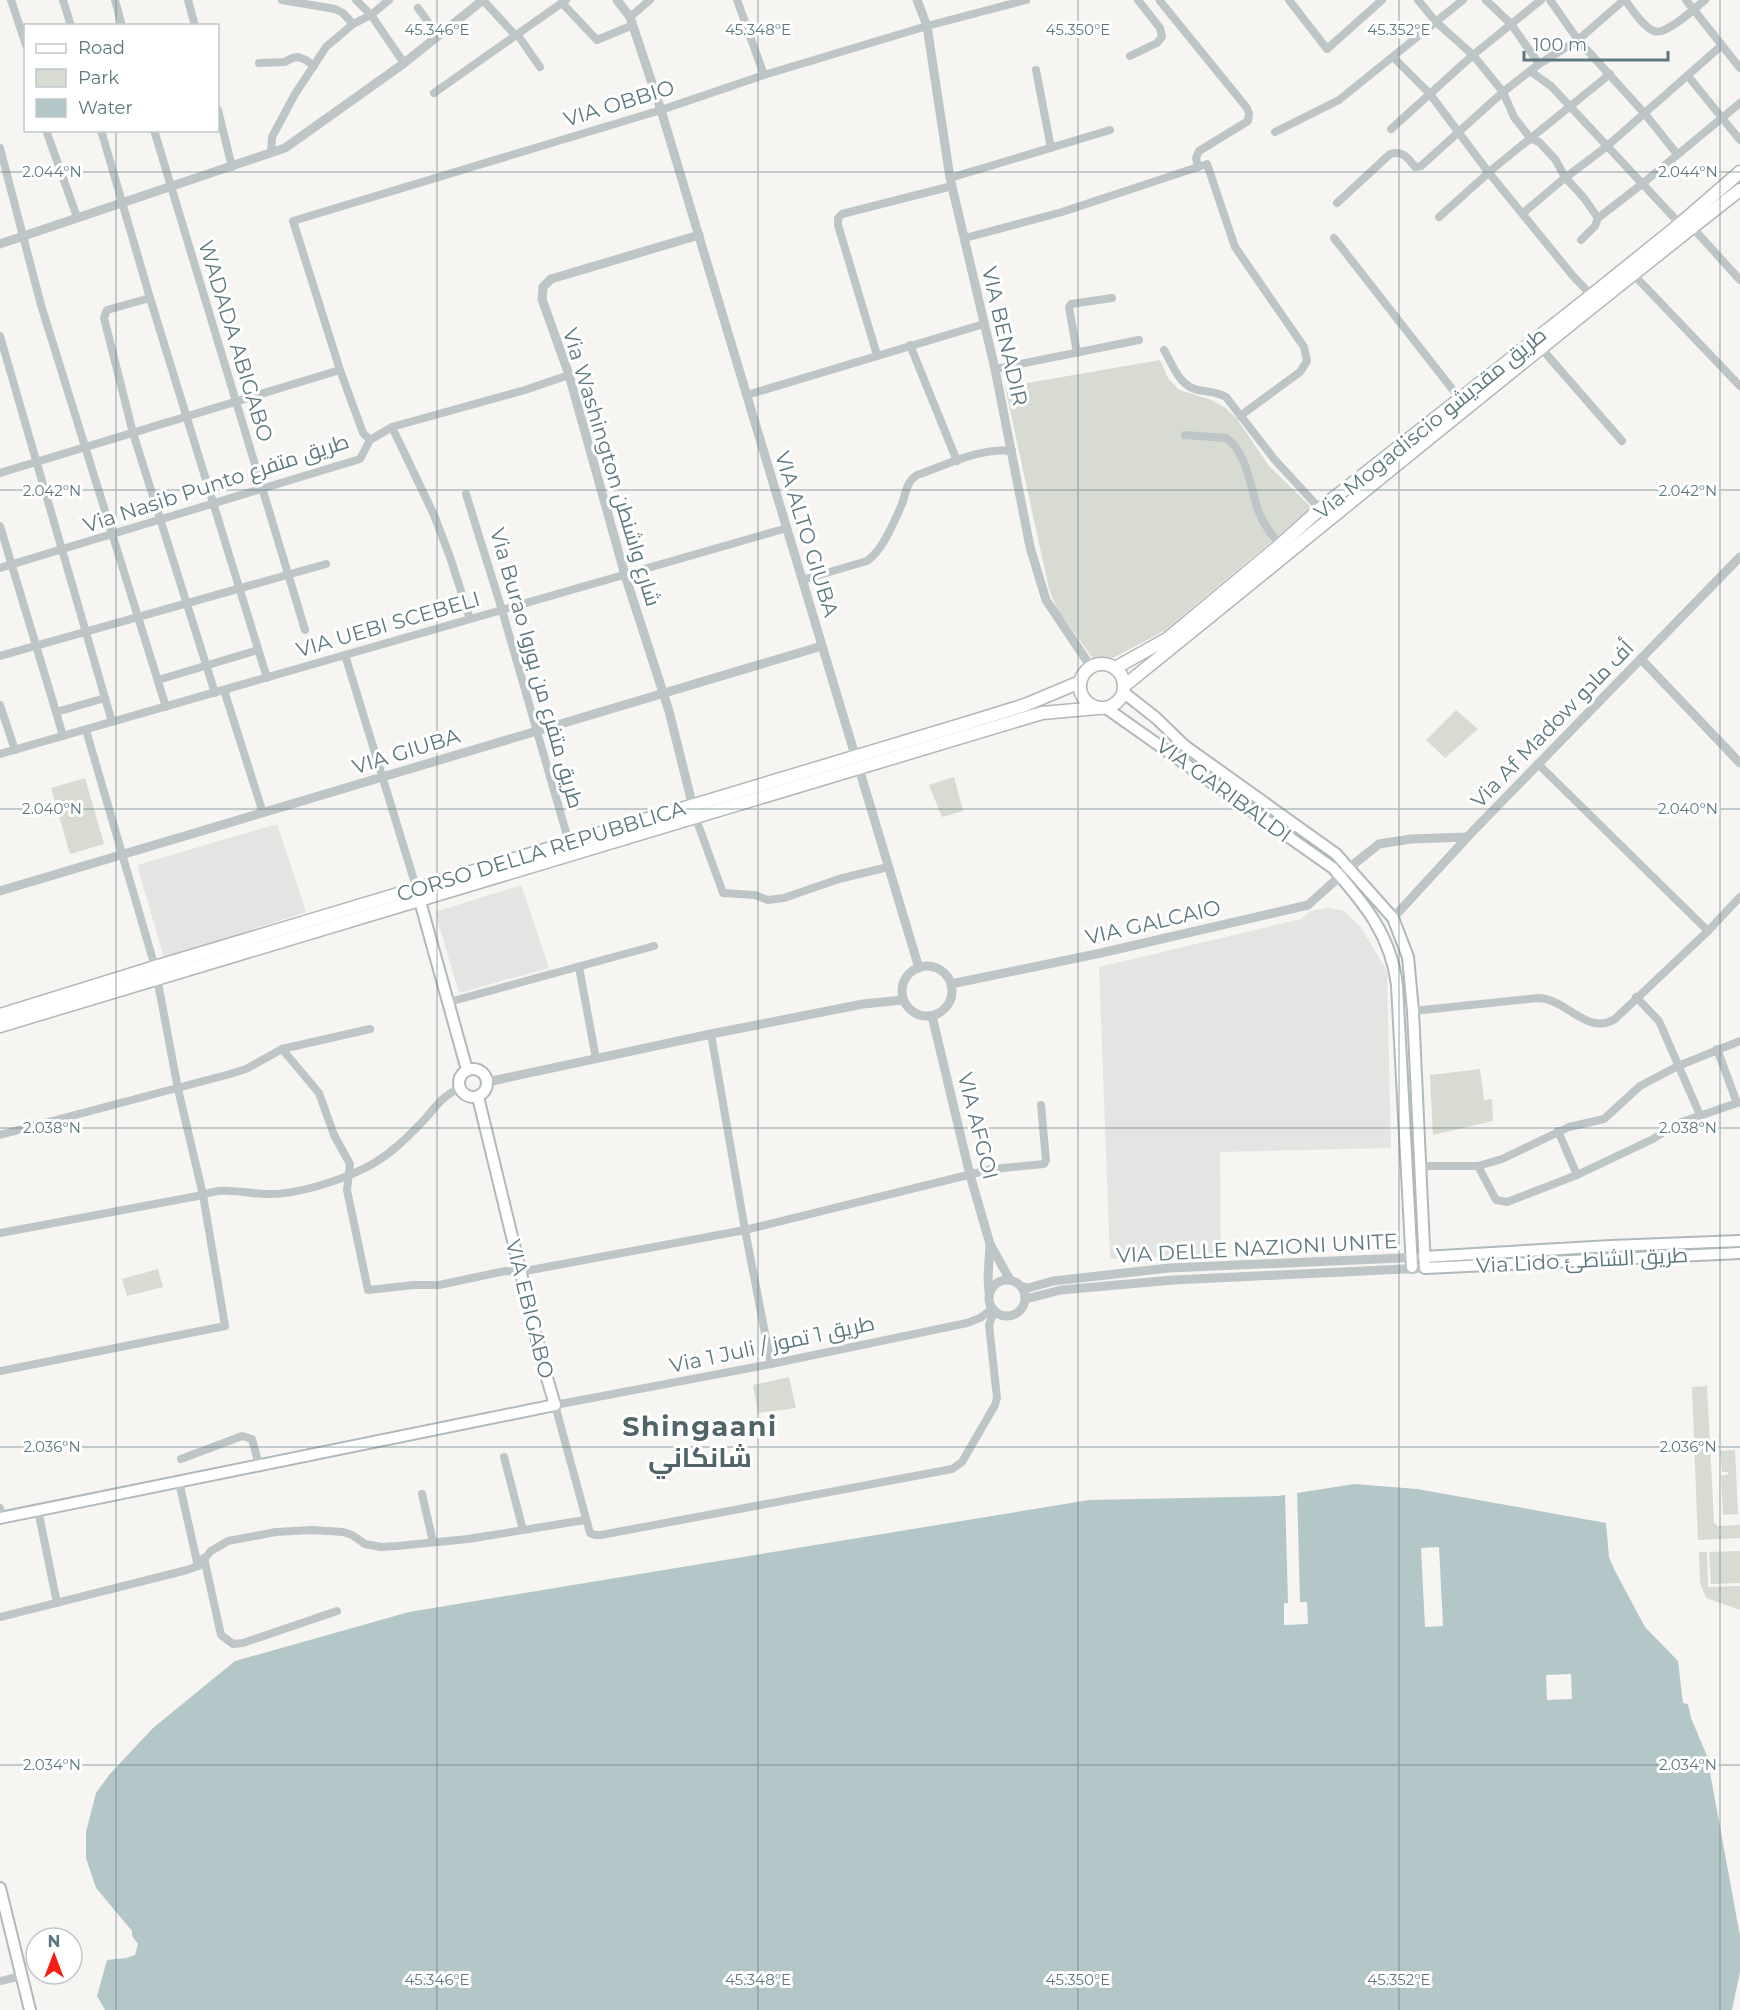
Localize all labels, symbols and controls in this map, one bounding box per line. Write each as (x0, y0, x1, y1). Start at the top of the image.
text: 45.346°E (404, 20, 470, 39)
text: 45.348°E (725, 20, 791, 39)
text: 45.350°E (1046, 20, 1110, 39)
text: 45.352°E (1367, 20, 1431, 39)
legend (24, 24, 219, 132)
scale bar (1524, 24, 1668, 62)
text: 100 m (1533, 34, 1587, 56)
text: Road (78, 37, 125, 59)
text: Park (78, 67, 119, 89)
street label: VIA OBBIO (561, 74, 677, 132)
text: Water (78, 97, 133, 119)
text: 2.044°N (22, 162, 82, 181)
text: 2.044°N (1658, 162, 1718, 181)
street label: WADADA ABIGABO (193, 237, 279, 445)
street label: VIA BENADIR (977, 264, 1033, 408)
street label: Via Mogadiscio طريق مقديشو (1309, 322, 1552, 525)
street label: Via Washington شارع واشنطن (556, 325, 666, 610)
street label: Via Nasib Punto طريق متفرع (80, 428, 352, 540)
street label: VIA ALTO GIUBA (770, 448, 844, 621)
text: 2.042°N (23, 481, 81, 500)
text: 2.042°N (1659, 481, 1717, 500)
street label: Via Burao طريق متفرع من بوروا (483, 525, 589, 812)
street label: VIA UEBI SCEBELI (293, 586, 483, 662)
street label: Via Af Madow أف مادو (1466, 635, 1638, 813)
street label: VIA GIUBA (349, 723, 464, 779)
street label: VIA GARIBALDI (1152, 733, 1296, 847)
street label: CORSO DELLA REPUBBLICA (394, 795, 689, 907)
text: 2.040°N (22, 799, 82, 818)
text: 2.040°N (1658, 799, 1718, 818)
street label: VIA GALCAIO (1083, 894, 1223, 950)
street label: VIA AFGOI (953, 1070, 1003, 1182)
text: 2.038°N (23, 1118, 81, 1137)
text: 2.038°N (1659, 1118, 1717, 1137)
street label: VIA DELLE NAZIONI UNITE (1116, 1228, 1398, 1268)
street label: VIA EBIGABO (501, 1237, 559, 1381)
street label: Via Lido طريق الشاطئ (1475, 1242, 1689, 1279)
street label: Via 1 Juli / طريق 1 تموز (667, 1310, 877, 1379)
district label: Shingaani شانكاني (622, 1410, 778, 1480)
text: 2.036°N (23, 1437, 81, 1456)
text: 2.036°N (1659, 1437, 1717, 1456)
text: 2.034°N (23, 1755, 81, 1774)
text: 2.034°N (1659, 1755, 1717, 1774)
north arrow (24, 1926, 84, 1986)
text: N (48, 1932, 60, 1951)
text: 45.346°E (404, 1970, 470, 1989)
text: 45.348°E (725, 1970, 791, 1989)
text: 45.350°E (1046, 1970, 1110, 1989)
text: 45.352°E (1367, 1970, 1431, 1989)

